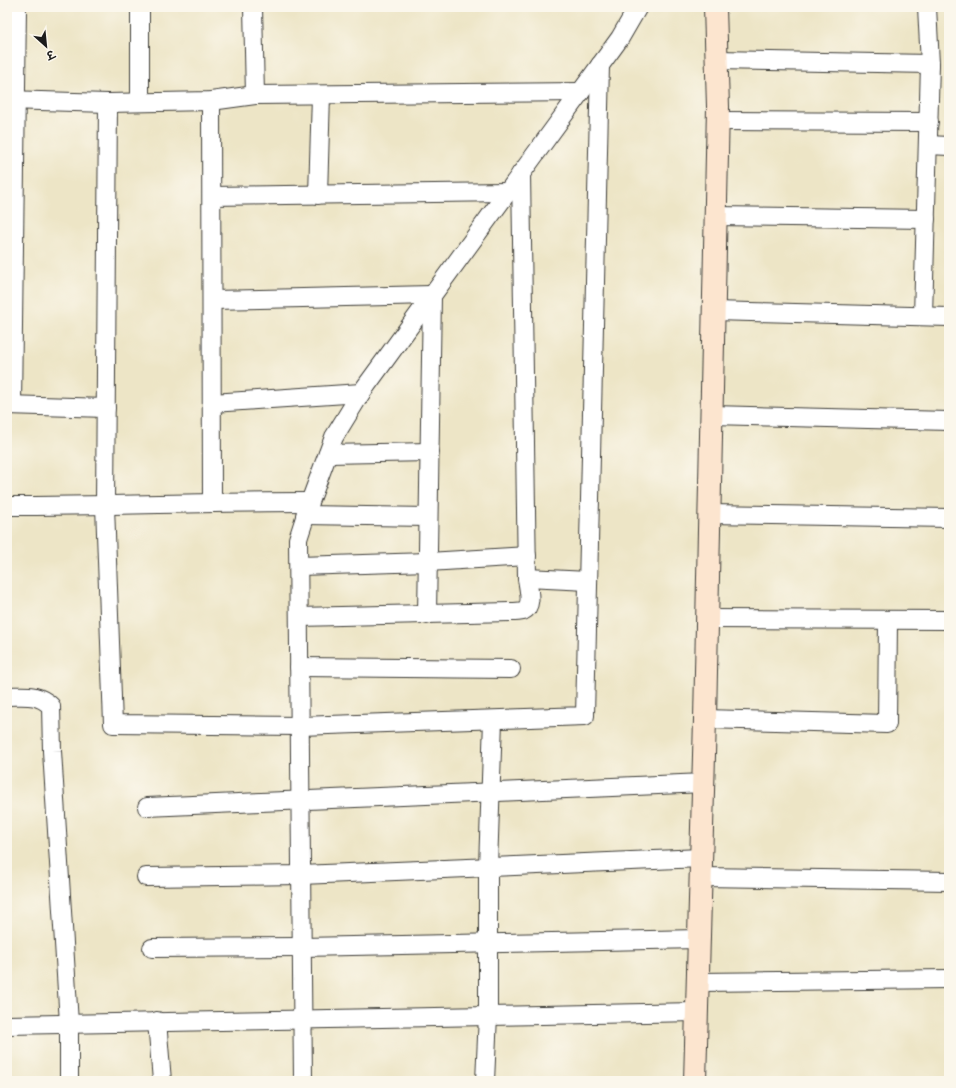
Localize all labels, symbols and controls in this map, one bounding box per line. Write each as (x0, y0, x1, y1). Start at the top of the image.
north arrow (26, 26, 66, 66)
text: उ (43, 47, 58, 64)

